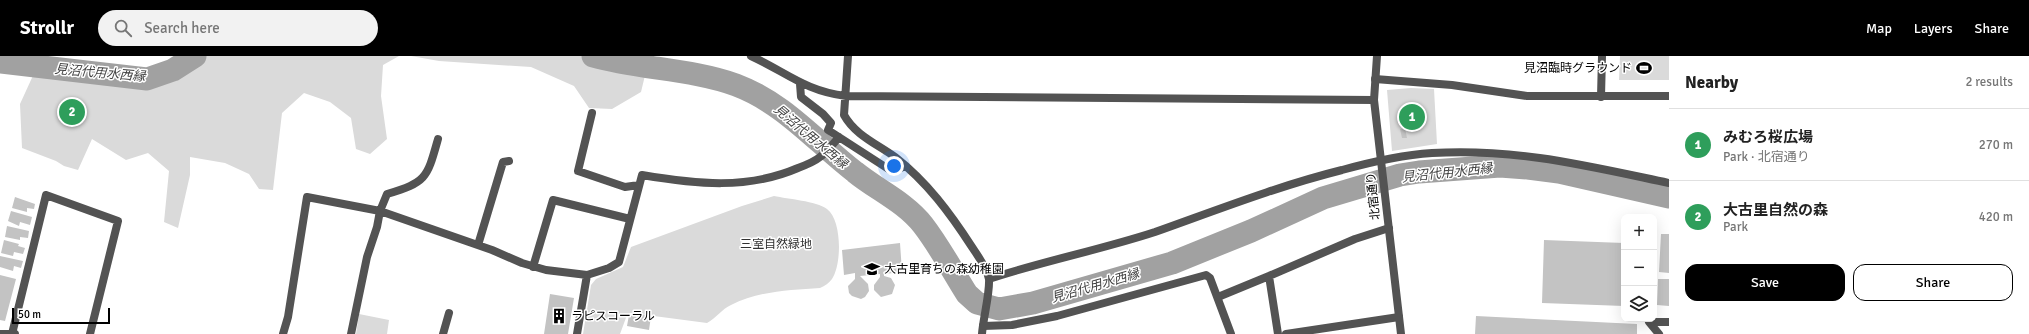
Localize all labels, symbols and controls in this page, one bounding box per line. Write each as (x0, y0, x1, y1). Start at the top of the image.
search box (98, 10, 378, 46)
text: Strollr (20, 16, 74, 40)
icon: search (112, 17, 134, 39)
text: Search here (144, 19, 220, 37)
text: Map (1866, 20, 1892, 37)
text: Layers (1914, 20, 1953, 37)
text: Share (1975, 20, 2009, 37)
sports icon: 見沼臨時グラウンド (1635, 59, 1653, 77)
water label: 見沼代用水西縁 (54, 61, 148, 85)
place label: 見沼臨時グラウンド (1524, 61, 1632, 76)
text: Nearby (1685, 72, 1738, 93)
text: 2 results (1965, 74, 2013, 90)
pin: 2 (59, 97, 85, 127)
water label: 見沼代用水西縁 (770, 101, 852, 173)
pin: 1 (1399, 102, 1425, 132)
text: みむろ桜広場 (1723, 128, 1813, 146)
text: 1 (1694, 137, 1702, 153)
text: 270 m (1979, 137, 2013, 153)
text: Park · 北宿通り (1723, 149, 1810, 165)
your location (884, 156, 904, 176)
water label: 見沼代用水西縁 (1401, 160, 1495, 186)
street label: 北宿通り (1364, 171, 1383, 221)
text: 大古里自然の森 (1723, 201, 1828, 219)
text: 2 (1694, 209, 1702, 225)
text: 420 m (1979, 209, 2013, 225)
map controls (1621, 214, 1657, 322)
button: + (1621, 214, 1657, 250)
text: Park (1723, 219, 1748, 235)
park label: 三室自然緑地 (740, 237, 812, 252)
button: − (1621, 250, 1657, 286)
school or university icon: 大古里育ちの森幼稚園 (863, 260, 881, 278)
place label: 大古里育ちの森幼稚園 (884, 262, 1004, 277)
button: Save (1685, 264, 1845, 301)
button: Share (1853, 264, 2013, 301)
water label: 見沼代用水西縁 (1049, 265, 1143, 306)
button: layers (1621, 286, 1657, 322)
scale bar (12, 306, 110, 325)
building icon: ラピスコーラル (550, 307, 568, 325)
text: 50 m (18, 308, 41, 321)
place label: ラピスコーラル (571, 309, 655, 324)

